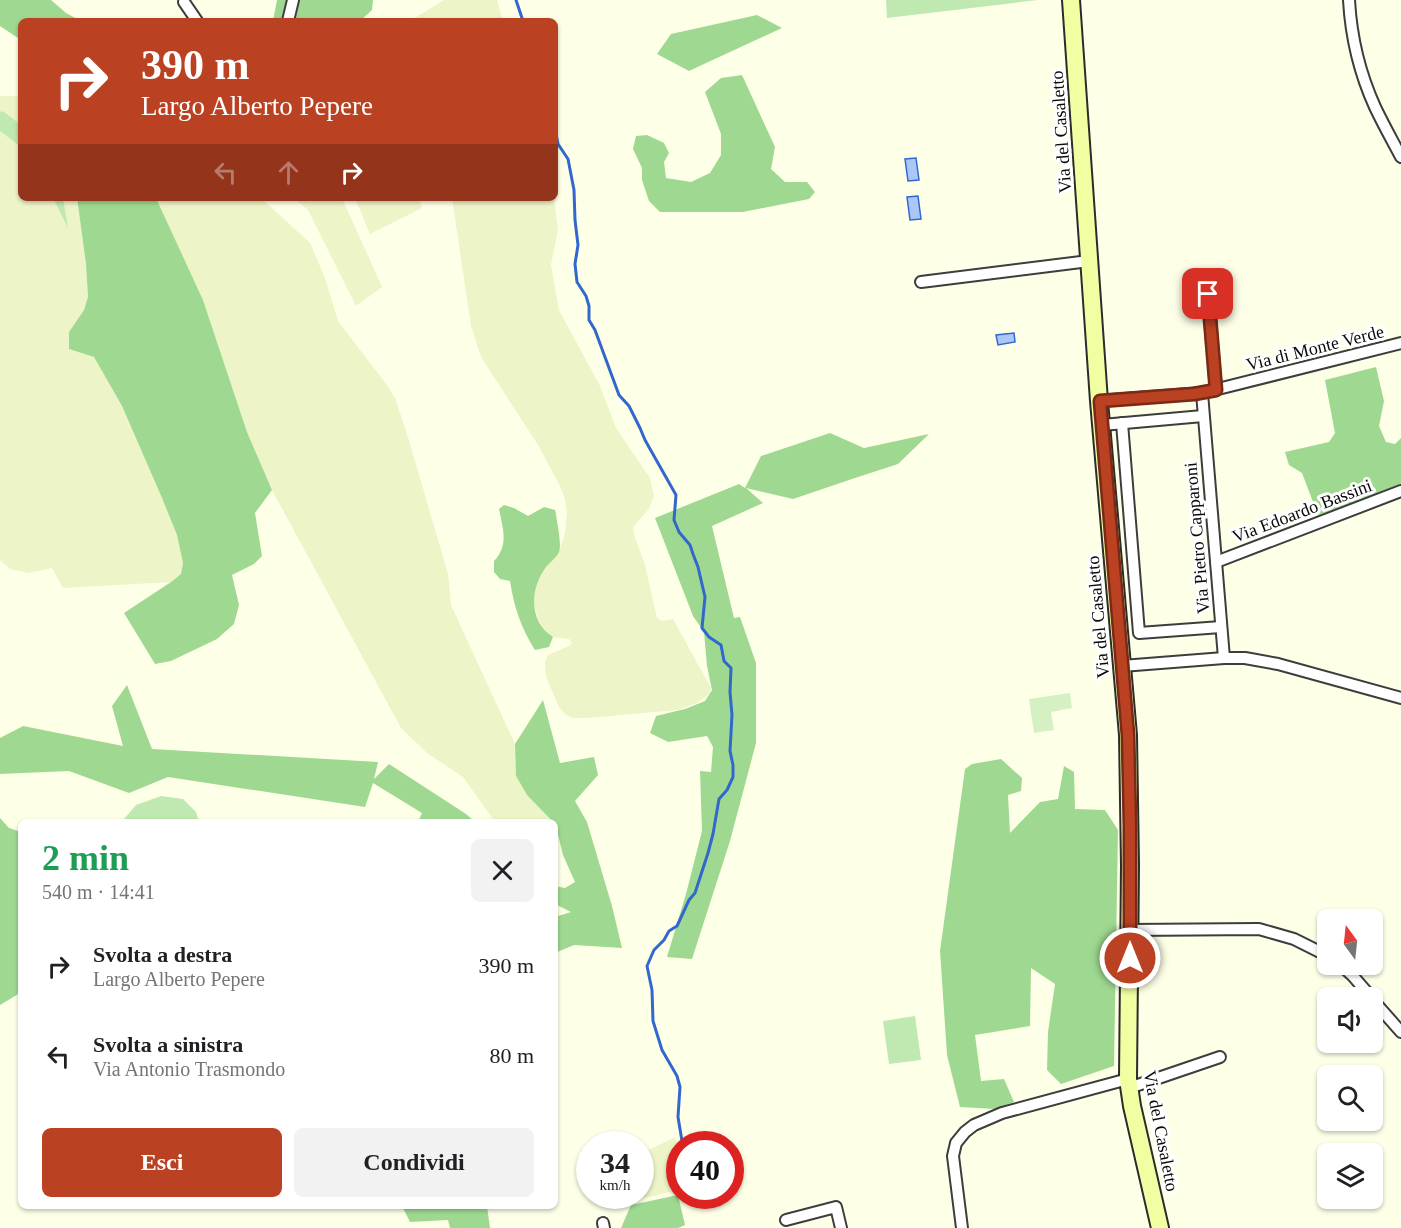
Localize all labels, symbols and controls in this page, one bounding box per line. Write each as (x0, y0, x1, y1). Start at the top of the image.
icon: right (42, 42, 120, 120)
text: 390 m (141, 42, 250, 88)
street label: Via del Casaletto (1047, 70, 1075, 194)
text: Largo Alberto Pepere (141, 91, 373, 121)
icon: left (209, 156, 242, 189)
icon: ahead (272, 156, 305, 189)
icon: right (335, 156, 368, 189)
pin (1182, 268, 1233, 319)
icon: arrive (1191, 277, 1224, 310)
street label: Via di Monte Verde (1244, 321, 1386, 375)
street label: Via Pietro Capparoni (1180, 461, 1214, 615)
street label: Via Edoardo Bassini (1229, 475, 1375, 547)
street label: Via del Casaletto (1083, 555, 1113, 679)
text: 2 min (42, 838, 129, 878)
button: close (471, 839, 534, 902)
text: 540 m · 14:41 (42, 881, 155, 903)
north arrow (1317, 909, 1383, 975)
map controls (1317, 909, 1383, 1209)
position arrow (1098, 926, 1162, 990)
text: Svolta a destra (93, 942, 232, 967)
icon: right (42, 950, 75, 983)
text: 390 m (478, 953, 534, 978)
text: Largo Alberto Pepere (93, 968, 265, 990)
button: sound (1317, 987, 1383, 1053)
text: Svolta a sinistra (93, 1032, 243, 1057)
icon: left (42, 1040, 75, 1073)
text: 80 m (489, 1043, 534, 1068)
text: Via Antonio Trasmondo (93, 1058, 285, 1080)
button: search (1317, 1065, 1383, 1131)
street label: Via del Casaletto (1139, 1069, 1183, 1193)
button: Esci (42, 1128, 282, 1197)
button: Condividi (294, 1128, 534, 1197)
speed limit sign: 40 (666, 1131, 744, 1209)
button: layers (1317, 1143, 1383, 1209)
text: 34 (600, 1146, 630, 1179)
text: km/h (600, 1177, 630, 1193)

